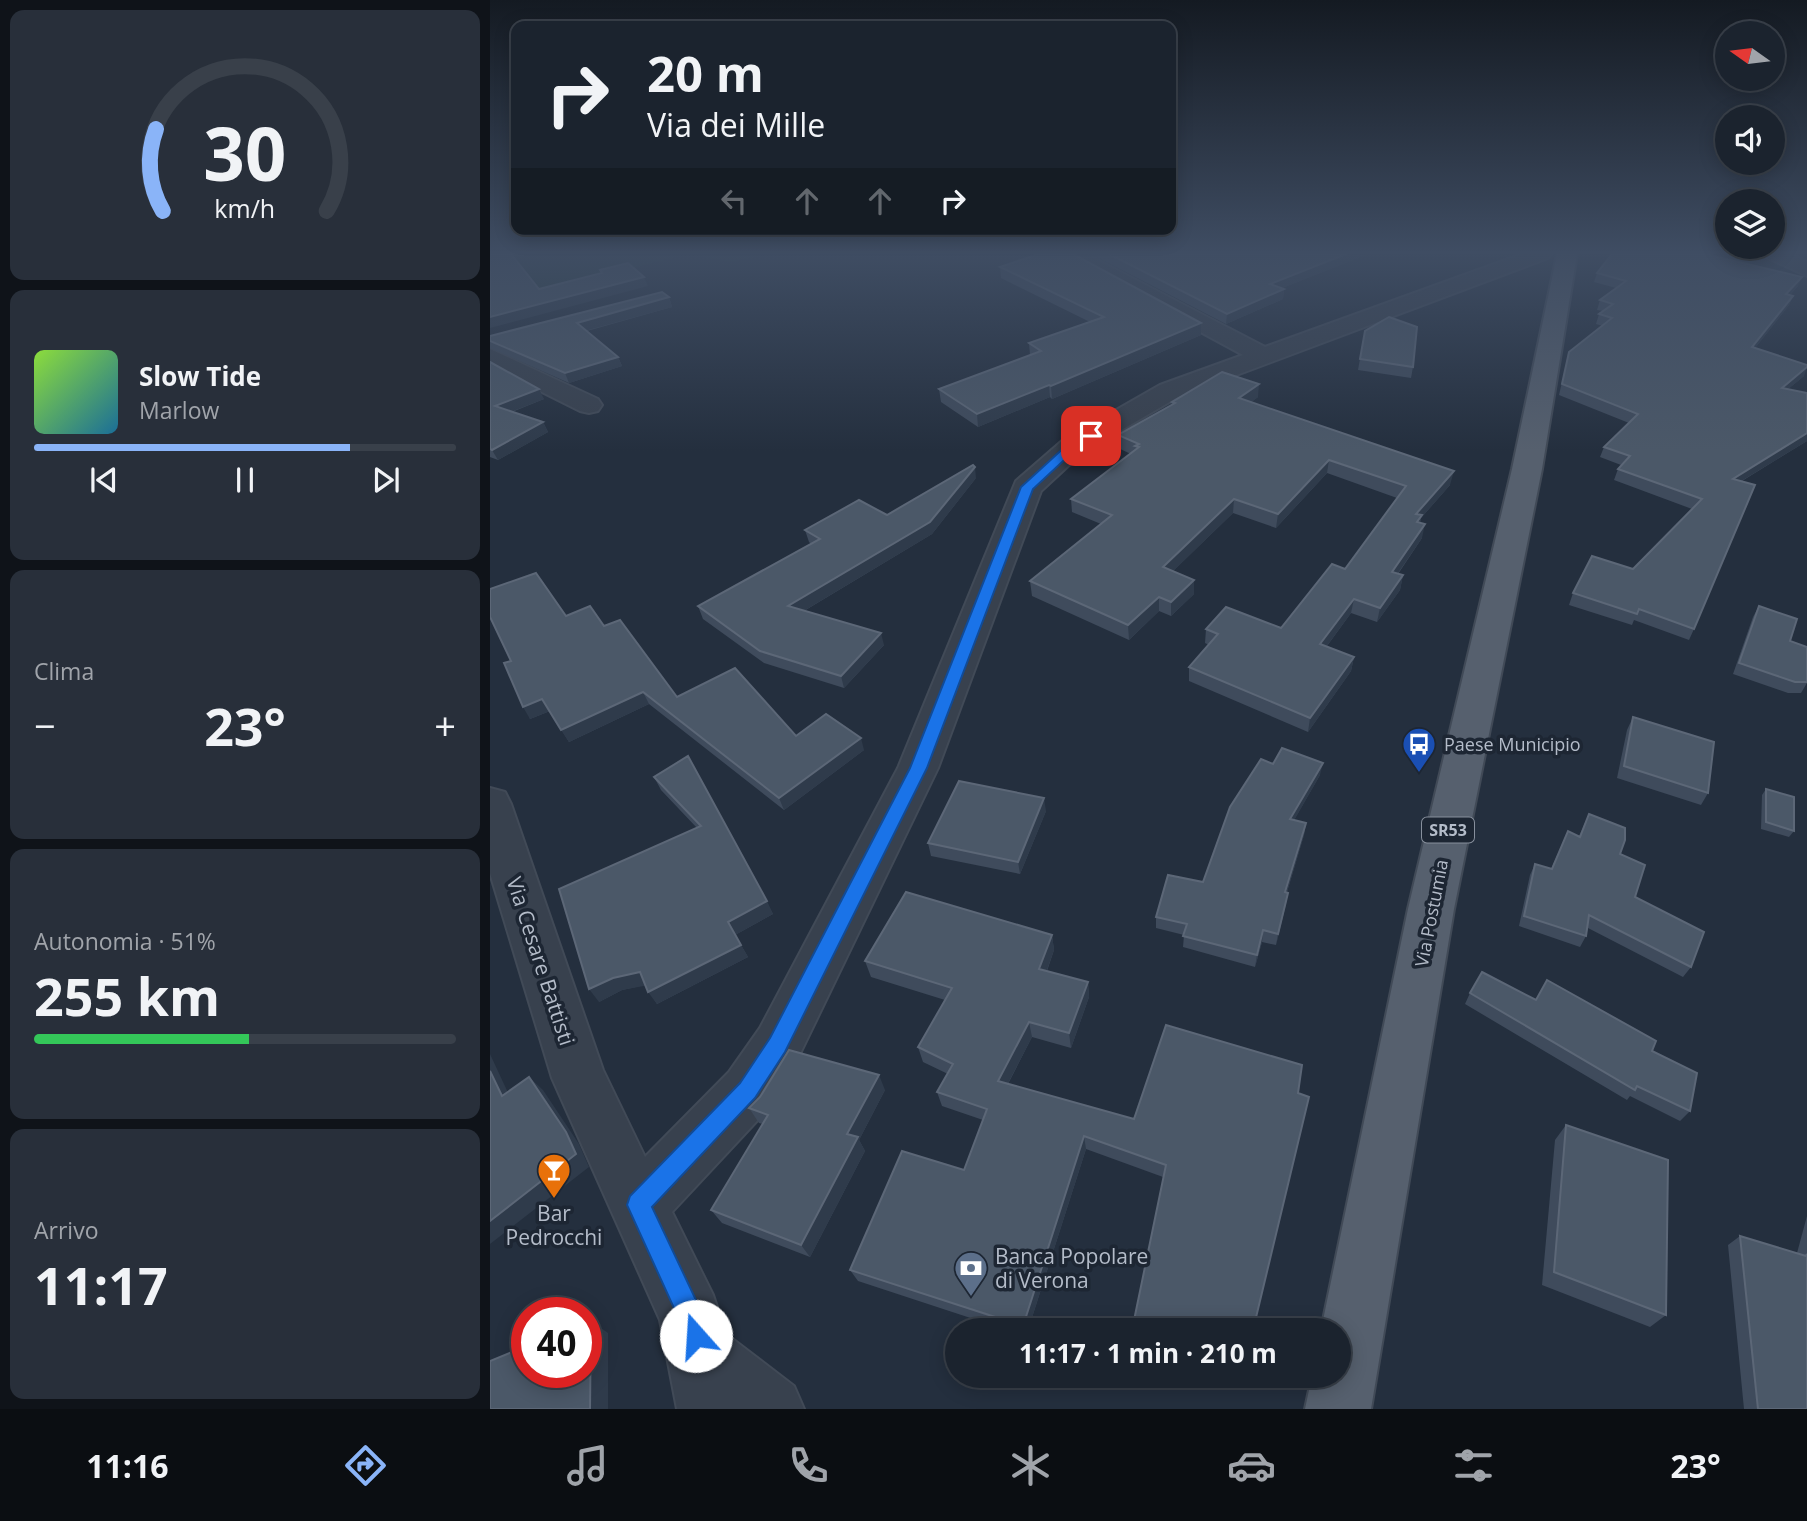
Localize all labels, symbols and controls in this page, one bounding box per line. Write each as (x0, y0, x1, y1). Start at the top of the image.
north arrow (1715, 21, 1785, 91)
map controls (1715, 21, 1785, 259)
text: 20 m (647, 40, 764, 106)
icon: right (532, 49, 623, 140)
text: 30 (203, 103, 287, 202)
text: Via dei Mille (647, 103, 825, 146)
button: sound (1715, 105, 1785, 175)
icon: left (715, 182, 753, 220)
icon: ahead (788, 182, 826, 220)
icon: ahead (861, 182, 899, 220)
icon: right (934, 182, 972, 220)
button: layers (1715, 189, 1785, 259)
text: km/h (215, 191, 275, 225)
text: Slow Tide (139, 358, 261, 394)
text: Marlow (139, 394, 219, 426)
pin (1061, 406, 1121, 466)
icon: arrive (1072, 417, 1110, 455)
icon: previous (85, 461, 123, 499)
icon: pause (226, 461, 264, 499)
icon: next (367, 461, 405, 499)
text: Clima (34, 655, 94, 687)
text: 23° (204, 690, 286, 761)
text: − (34, 699, 56, 751)
text: + (434, 699, 456, 751)
bus stop icon: Paese Municipio (1400, 725, 1438, 774)
place label: Paese Municipio (1444, 732, 1581, 756)
road number: SR53 (1422, 818, 1474, 842)
street label: Via Postumia (1409, 857, 1453, 969)
street label: Via Cesare Battisti (501, 873, 581, 1049)
text: Autonomia · 51% (34, 925, 216, 957)
text: 255 km (34, 960, 220, 1031)
bar icon: Bar Pedrocchi (535, 1151, 573, 1200)
place label: Bar Pedrocchi (506, 1199, 602, 1251)
text: Arrivo (34, 1214, 98, 1246)
place label: Banca Popolare di Verona (995, 1242, 1148, 1294)
text: 11:17 (34, 1249, 168, 1320)
bank icon: Banca Popolare di Verona (952, 1249, 990, 1298)
speed limit sign: 40 (511, 1297, 602, 1388)
position arrow (659, 1299, 733, 1373)
text: 11:17 · 1 min · 210 m (1019, 1335, 1277, 1371)
icon: directions (341, 1441, 390, 1490)
icon: music (563, 1441, 612, 1490)
icon: phone (784, 1441, 833, 1490)
icon: climate (1006, 1441, 1055, 1490)
icon: car (1227, 1441, 1276, 1490)
icon: filters (1449, 1441, 1498, 1490)
text: 11:16 (86, 1444, 169, 1487)
text: 23° (1670, 1444, 1721, 1487)

